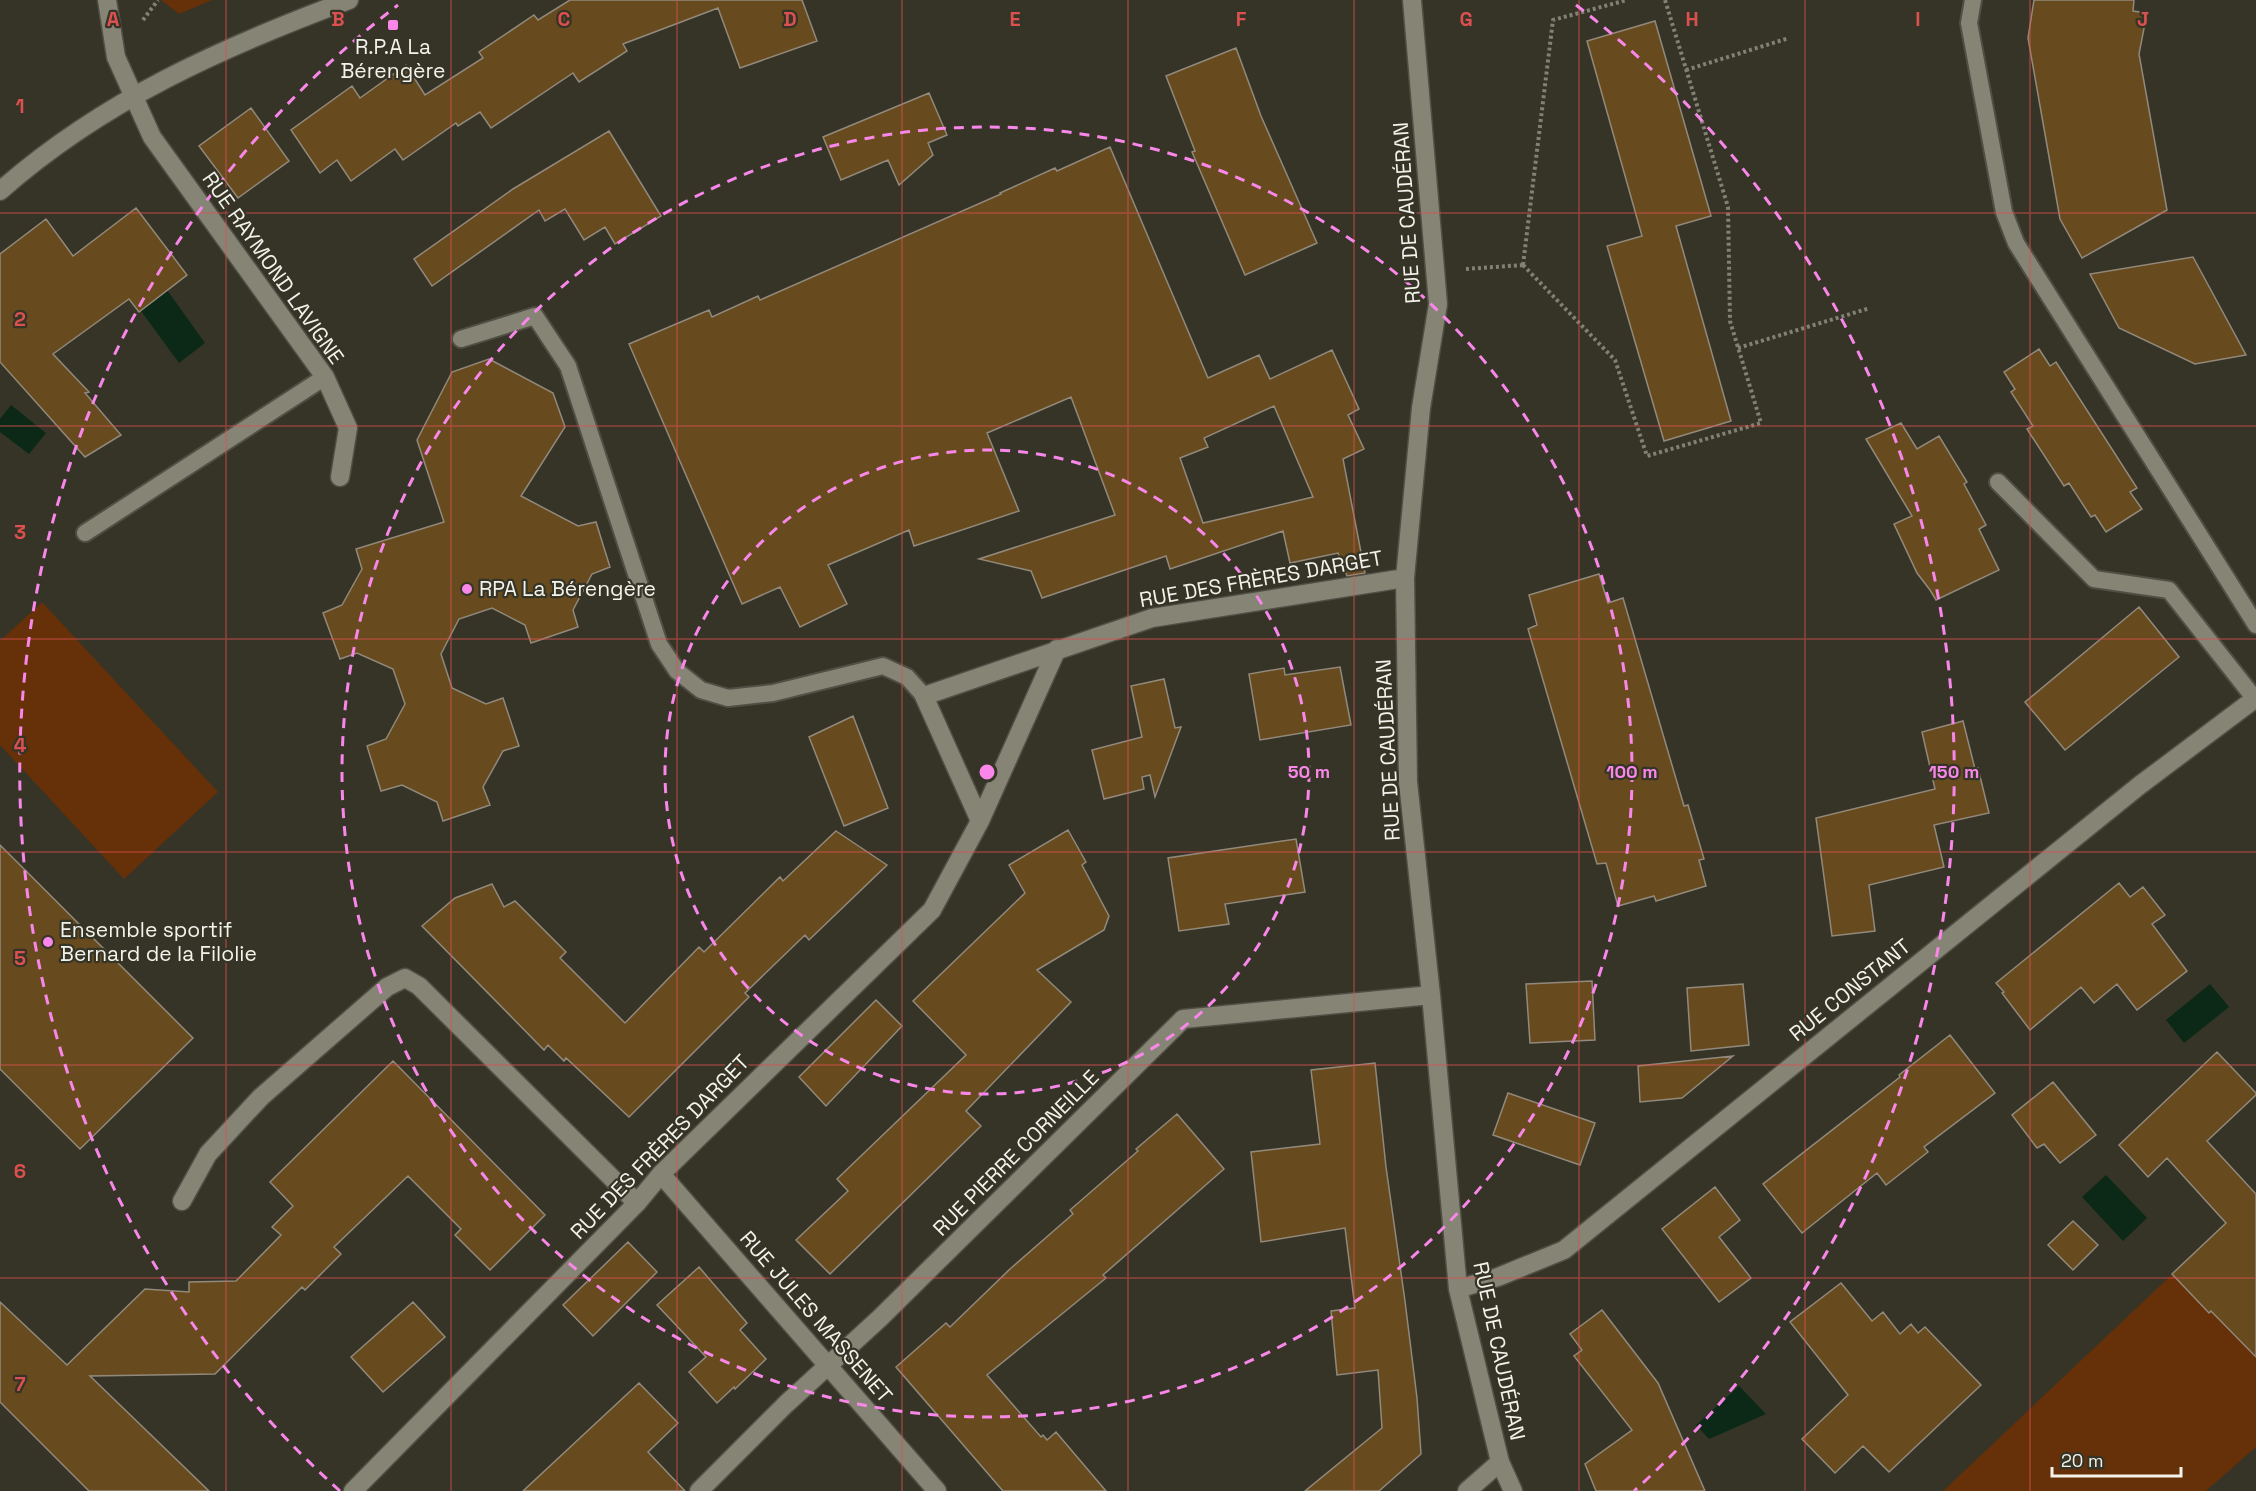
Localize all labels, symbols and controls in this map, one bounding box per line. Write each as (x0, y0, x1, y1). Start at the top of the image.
text: A (107, 6, 120, 32)
text: B (331, 6, 345, 32)
text: C (558, 6, 571, 32)
text: D (783, 6, 797, 32)
text: E (1009, 6, 1021, 32)
text: F (1236, 6, 1247, 32)
text: G (1459, 6, 1473, 32)
text: H (1685, 6, 1699, 32)
text: I (1915, 6, 1921, 32)
text: J (2137, 6, 2149, 32)
marker: R.P.A La Bérengère (386, 18, 400, 32)
place label: R.P.A La Bérengère (340, 33, 446, 84)
text: 1 (15, 93, 25, 119)
street label: RUE DE CAUDÉRAN (1387, 121, 1426, 305)
street label: RUE RAYMOND LAVIGNE (197, 166, 350, 369)
text: 2 (14, 306, 26, 332)
text: 3 (14, 519, 26, 545)
street label: RUE DES FRÈRES DARGET (1137, 544, 1385, 613)
place label: RPA La Bérengère (479, 575, 656, 602)
marker: RPA La Bérengère (460, 582, 474, 596)
street label: RUE DE CAUDÉRAN (1369, 658, 1406, 842)
text: 4 (14, 732, 27, 758)
text: 50 m (1288, 760, 1330, 783)
text: 100 m (1606, 760, 1658, 783)
text: 150 m (1929, 760, 1979, 783)
centre of rings (977, 762, 997, 782)
place label: Ensemble sportif Bernard de la Filolie (60, 916, 257, 967)
street label: RUE CONSTANT (1783, 932, 1916, 1047)
marker: Ensemble sportif Bernard de la Filolie (41, 935, 55, 949)
text: 5 (14, 945, 26, 971)
street label: RUE DES FRÈRES DARGET (564, 1049, 755, 1245)
street label: RUE PIERRE CORNEILLE (927, 1064, 1104, 1241)
text: 6 (14, 1158, 26, 1184)
street label: RUE JULES MASSENET (734, 1225, 899, 1408)
street label: RUE DE CAUDÉRAN (1467, 1259, 1532, 1443)
text: 7 (14, 1371, 26, 1397)
scale bar (2052, 1440, 2181, 1478)
text: 20 m (2061, 1449, 2104, 1472)

